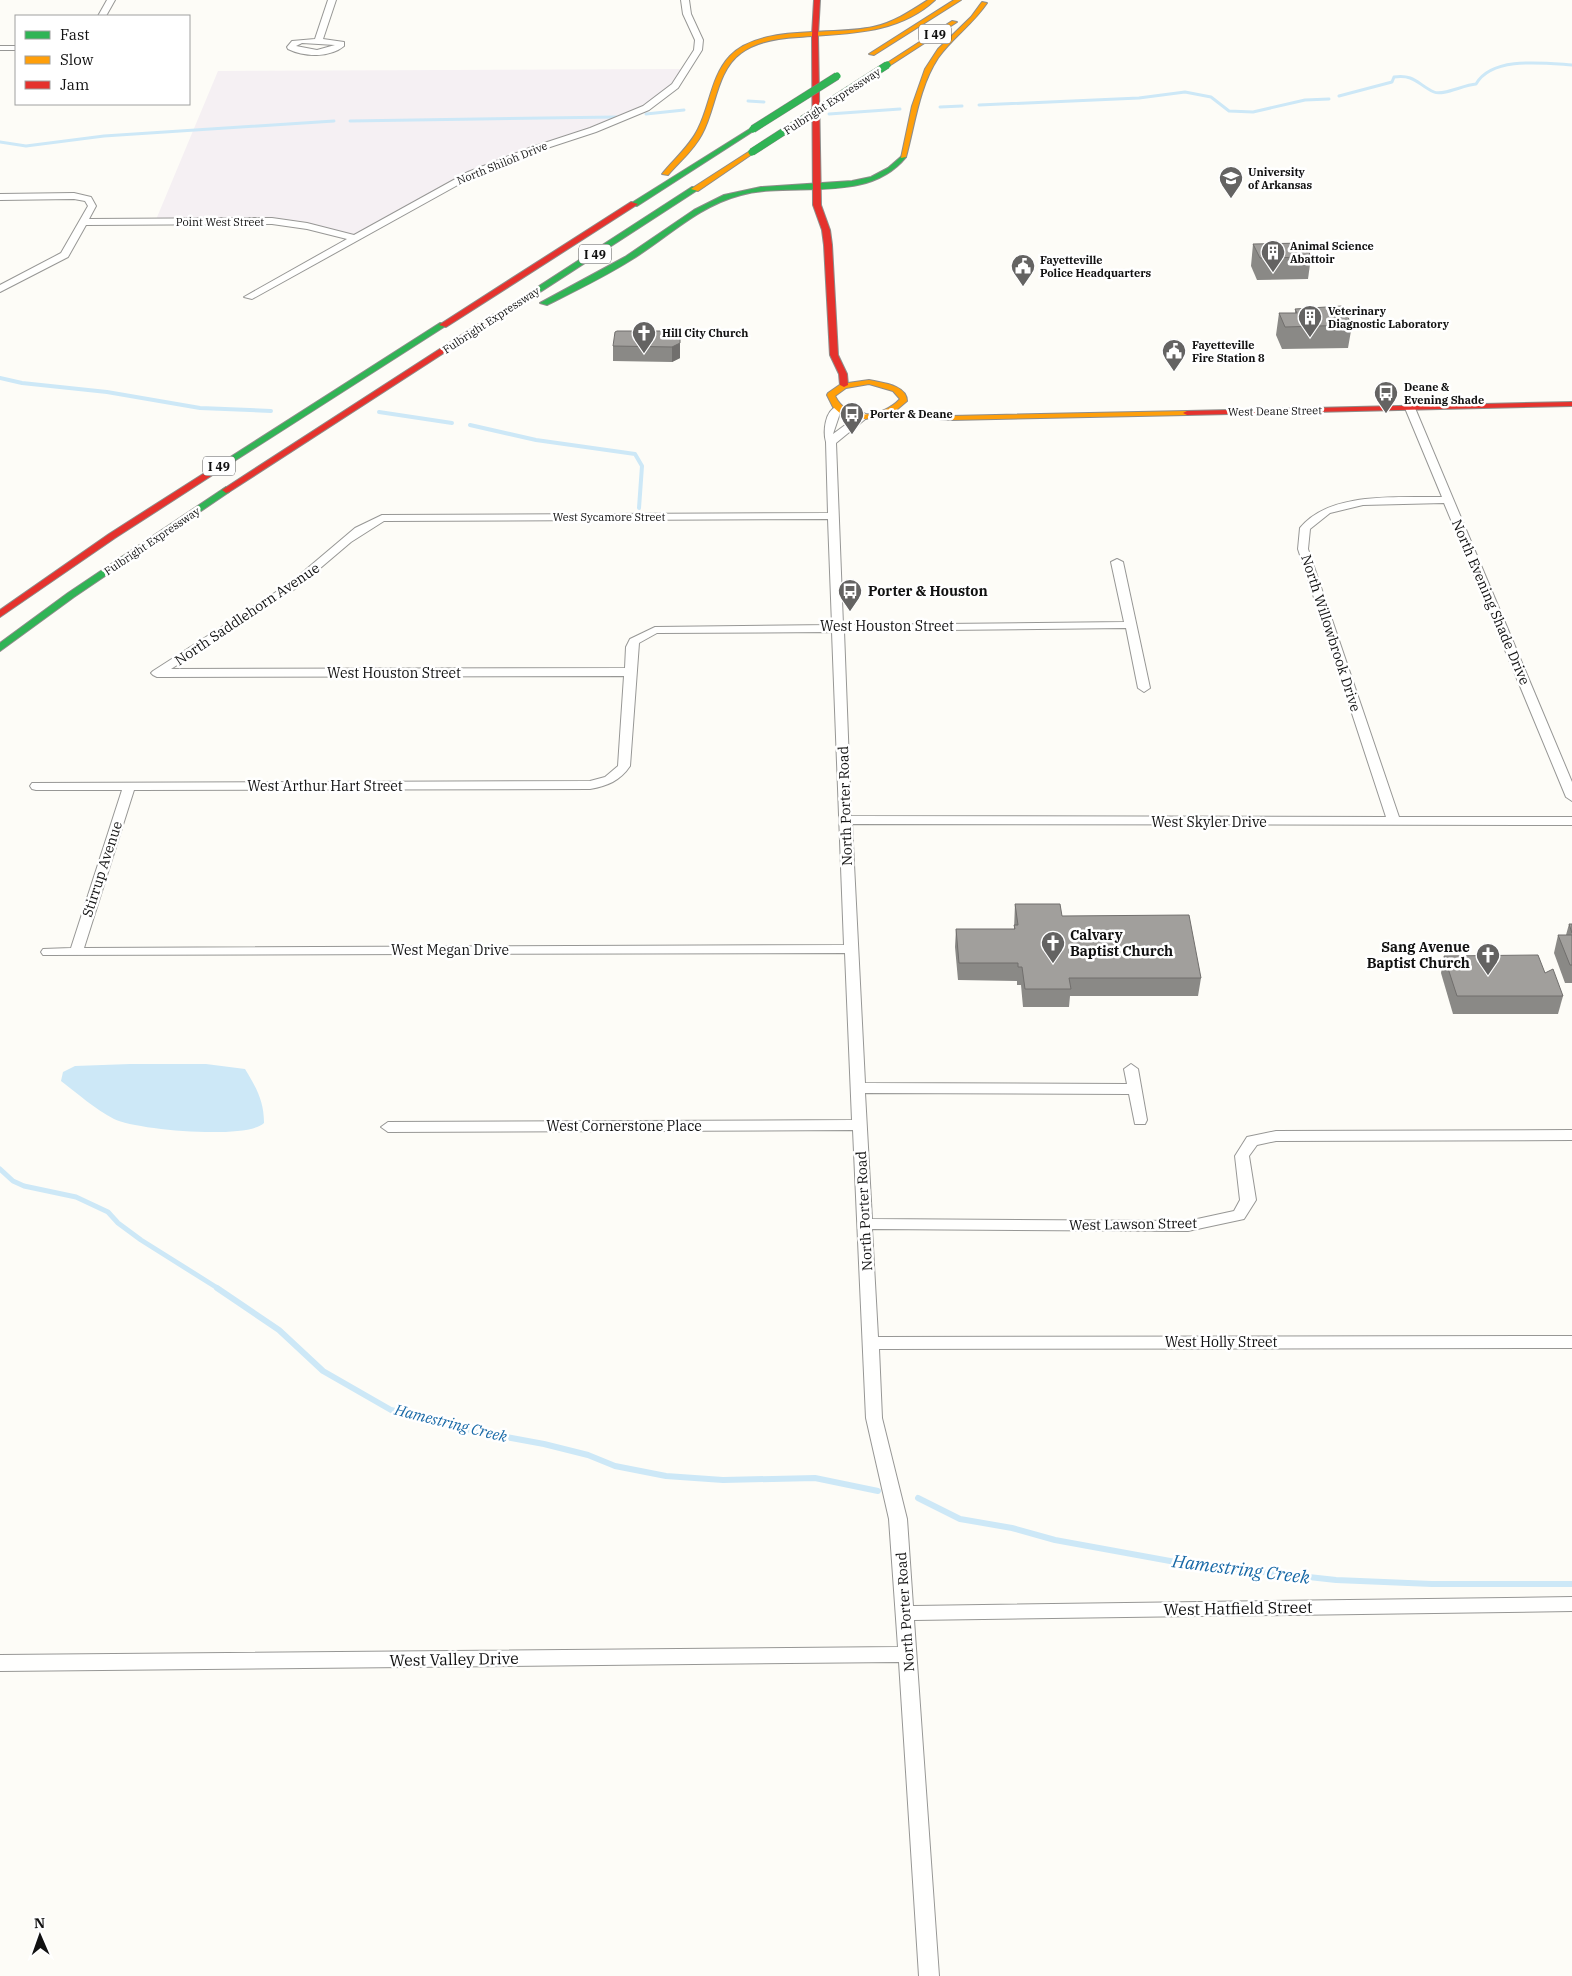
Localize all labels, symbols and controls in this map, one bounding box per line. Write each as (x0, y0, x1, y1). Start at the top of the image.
legend (15, 15, 190, 105)
road number: I 49 (919, 24, 951, 44)
text: Fast (60, 25, 90, 44)
text: Slow (60, 50, 94, 69)
street label: Fulbright Expressway (781, 64, 883, 138)
text: Jam (60, 75, 89, 94)
street label: North Shiloh Drive (455, 138, 549, 188)
school or university icon: University of Arkansas (1218, 165, 1244, 199)
place label: University of Arkansas (1248, 165, 1313, 192)
street label: Point West Street (176, 215, 264, 229)
building icon: Animal Science Abattoir (1260, 239, 1286, 273)
place label: Animal Science Abattoir (1290, 239, 1374, 266)
road number: I 49 (579, 244, 611, 264)
public building icon: Fayetteville Police Headquarters (1010, 253, 1036, 287)
place label: Fayetteville Police Headquarters (1040, 253, 1152, 280)
street label: Fulbright Expressway (440, 283, 542, 357)
building icon: Veterinary Diagnostic Laboratory (1297, 304, 1323, 338)
place label: Veterinary Diagnostic Laboratory (1328, 304, 1450, 331)
church icon: Hill City Church (631, 320, 657, 354)
place label: Hill City Church (662, 326, 748, 340)
public building icon: Fayetteville Fire Station 8 (1161, 338, 1187, 372)
place label: Fayetteville Fire Station 8 (1192, 338, 1265, 365)
bus stop icon: Deane & Evening Shade (1373, 380, 1399, 414)
place label: Deane & Evening Shade (1404, 380, 1484, 407)
bus stop icon: Porter & Deane (839, 401, 865, 435)
street label: West Deane Street (1228, 403, 1322, 419)
place label: Porter & Deane (870, 407, 953, 421)
road number: I 49 (203, 456, 235, 476)
street label: Fulbright Expressway (101, 504, 203, 578)
street label: West Sycamore Street (553, 510, 665, 524)
street label: North Evening Shade Drive (1448, 517, 1534, 687)
street label: North Willowbrook Drive (1297, 552, 1365, 714)
street label: North Saddlehorn Avenue (171, 559, 323, 669)
bus stop icon: Porter & Houston (837, 578, 863, 612)
place label: Porter & Houston (868, 582, 988, 600)
street label: West Houston Street (820, 617, 954, 635)
street label: West Houston Street (327, 664, 461, 682)
street label: North Porter Road (834, 745, 856, 866)
street label: West Arthur Hart Street (247, 777, 403, 795)
street label: West Skyler Drive (1151, 813, 1267, 831)
street label: Stirrup Avenue (78, 819, 126, 919)
place label: Calvary Baptist Church (1070, 926, 1173, 960)
church icon: Calvary Baptist Church (1040, 930, 1066, 964)
place label: Sang Avenue Baptist Church (1367, 938, 1470, 972)
street label: West Megan Drive (391, 941, 509, 959)
church icon: Sang Avenue Baptist Church (1475, 942, 1501, 976)
street label: West Cornerstone Place (546, 1117, 702, 1135)
street label: North Porter Road (852, 1150, 876, 1271)
street label: West Lawson Street (1069, 1214, 1197, 1234)
street label: West Holly Street (1165, 1333, 1277, 1351)
water label: Hamestring Creek (392, 1400, 509, 1446)
water label: Hamestring Creek (1170, 1549, 1312, 1589)
street label: North Porter Road (892, 1551, 918, 1672)
street label: West Hatfield Street (1163, 1597, 1313, 1619)
street label: West Valley Drive (389, 1648, 519, 1670)
north arrow (15, 1911, 65, 1961)
text: N (34, 1914, 45, 1932)

